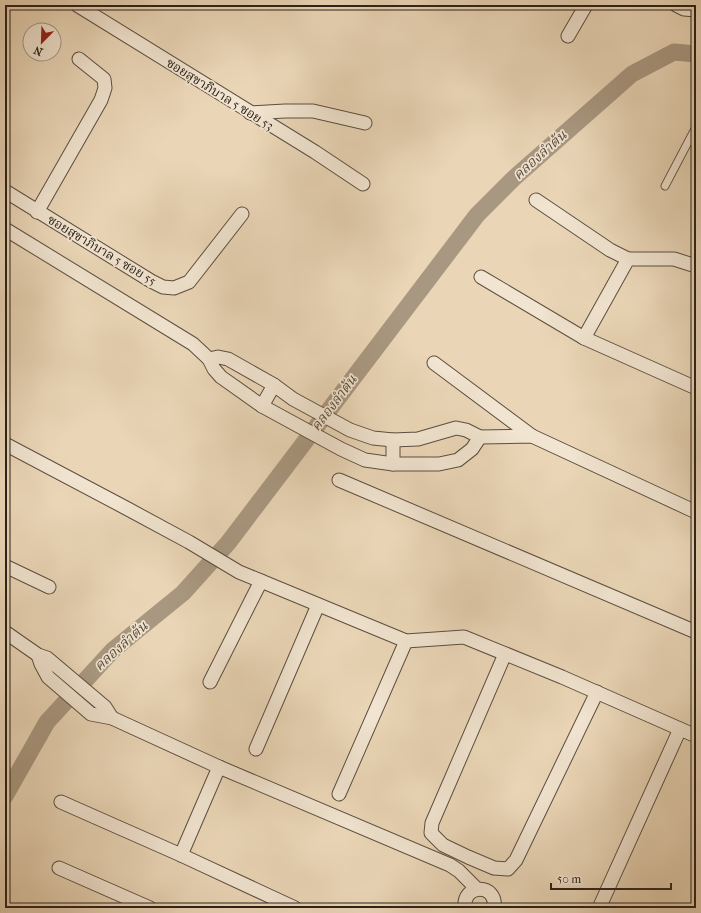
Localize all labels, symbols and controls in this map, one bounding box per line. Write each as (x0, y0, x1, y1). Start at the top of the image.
north arrow (22, 22, 62, 62)
text: N (31, 43, 45, 58)
street label: ซอยสุขาภิบาล 5 ซอย 53 (163, 55, 276, 134)
water label: คลองลำต้น (510, 126, 571, 183)
street label: ซอยสุขาภิบาล 5 ซอย 55 (44, 212, 159, 289)
water label: คลองลำต้น (307, 371, 361, 434)
water label: คลองลำต้น (91, 617, 152, 674)
scale bar (551, 865, 671, 891)
text: 50 m (557, 872, 581, 886)

